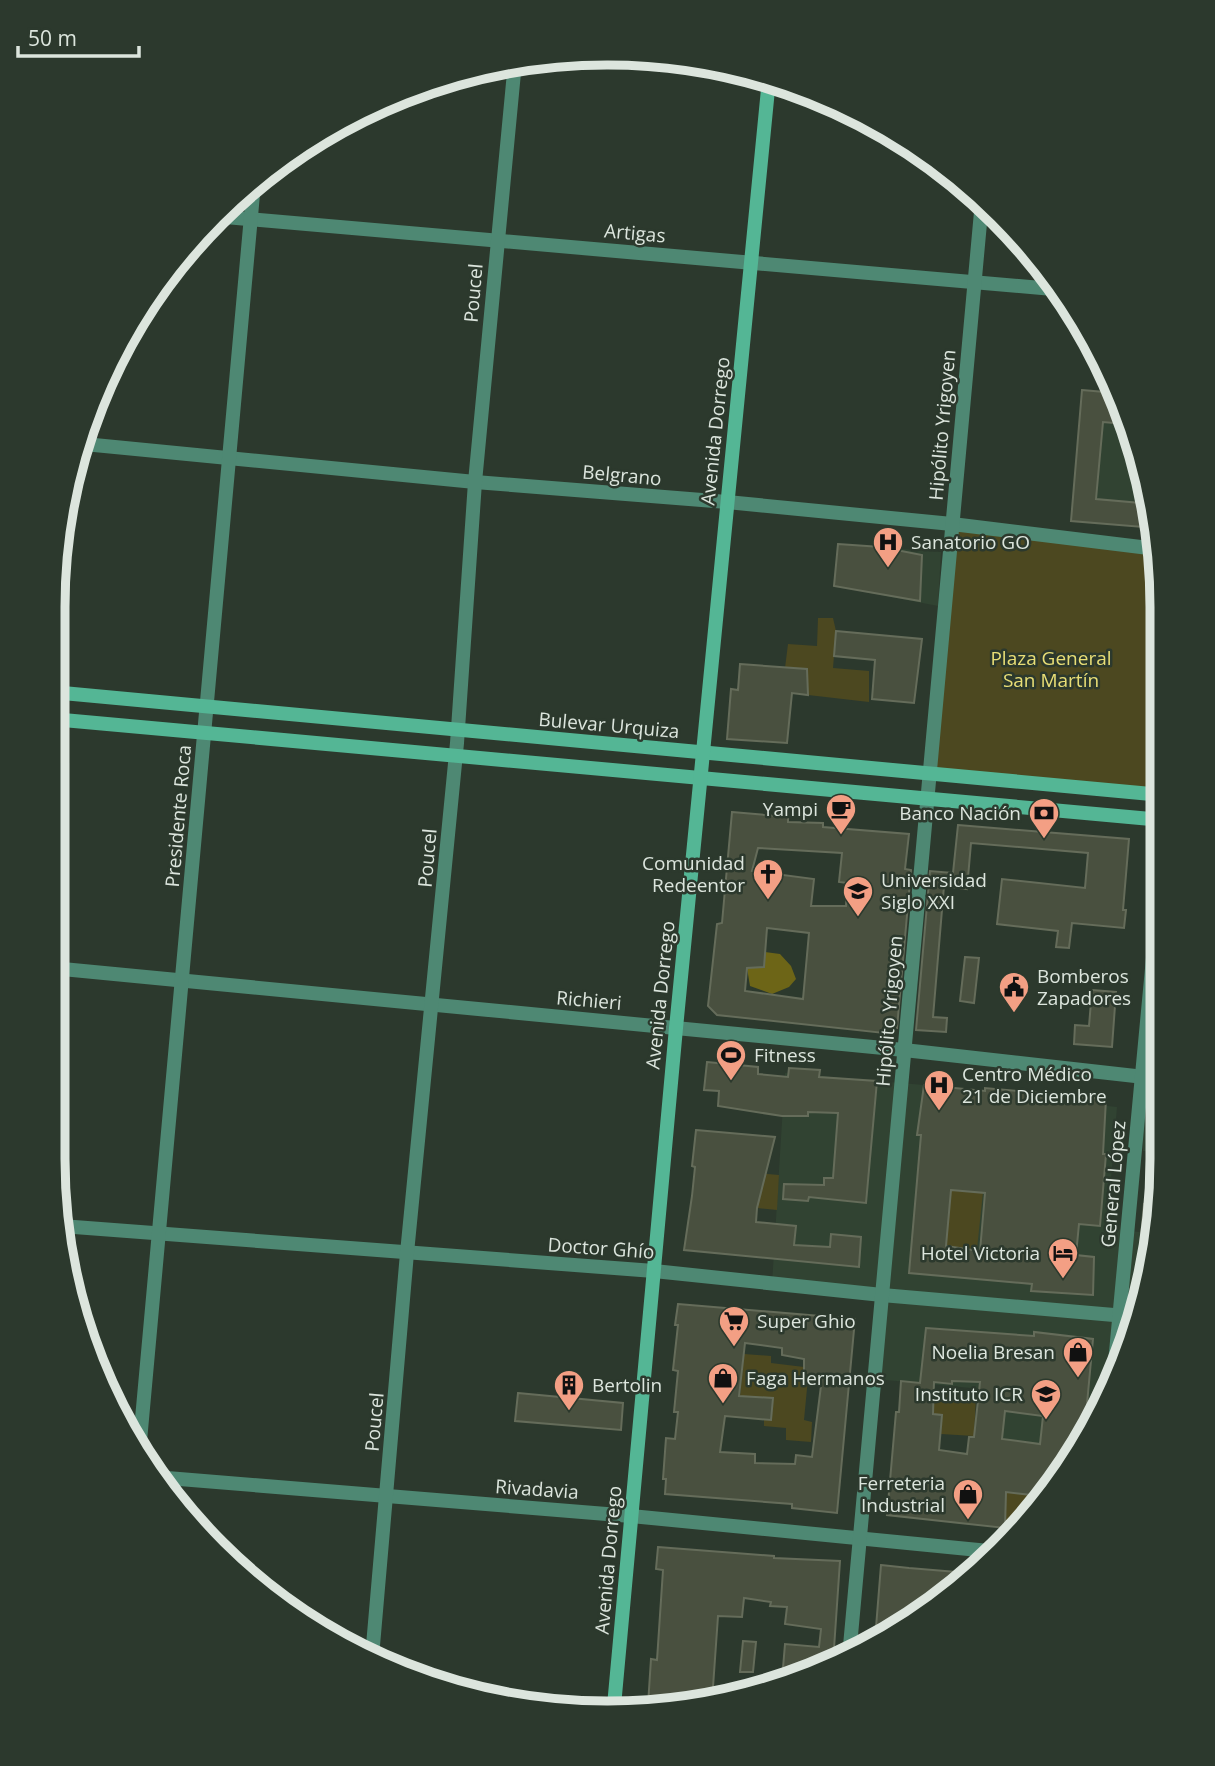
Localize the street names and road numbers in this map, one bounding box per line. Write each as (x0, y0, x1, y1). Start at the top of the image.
street label: Artigas (603, 217, 667, 249)
street label: Poucel (457, 262, 489, 324)
street label: Hipólito Yrigoyen (922, 348, 962, 502)
street label: Avenida Dorrego (694, 356, 736, 506)
street label: Belgrano (581, 459, 663, 491)
street label: Bulevar Urquiza (537, 706, 681, 744)
street label: Presidente Roca (159, 744, 197, 888)
street label: Poucel (411, 827, 443, 889)
street label: Avenida Dorrego (639, 920, 681, 1070)
street label: Hipólito Yrigoyen (869, 934, 909, 1088)
street label: Richieri (555, 984, 623, 1016)
street label: General López (1094, 1119, 1132, 1249)
street label: Doctor Ghío (547, 1231, 655, 1265)
street label: Poucel (358, 1391, 390, 1453)
street label: Rivadavia (494, 1473, 580, 1505)
street label: Avenida Dorrego (589, 1485, 627, 1635)

